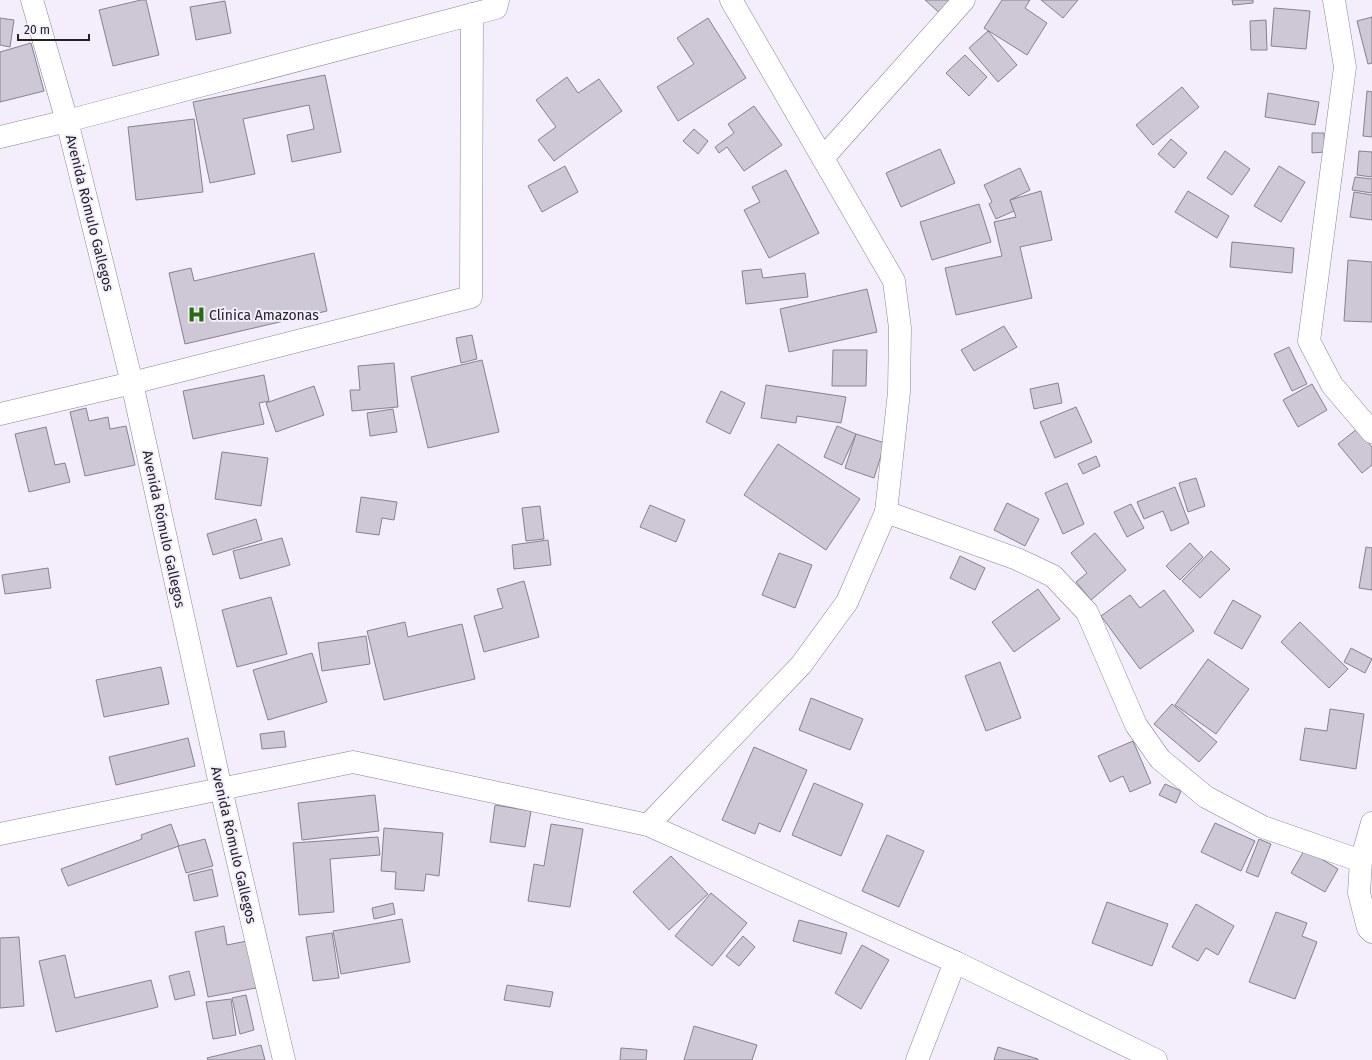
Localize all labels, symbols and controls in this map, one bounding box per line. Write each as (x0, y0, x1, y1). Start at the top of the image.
scale bar (18, 16, 89, 42)
text: 20 m (24, 23, 50, 37)
street label: Avenida Rómulo Gallegos (62, 133, 117, 294)
hospital icon: Clínica Amazonas (186, 305, 206, 325)
place label: Clínica Amazonas (209, 307, 319, 324)
street label: Avenida Rómulo Gallegos (138, 449, 189, 610)
street label: Avenida Rómulo Gallegos (207, 765, 260, 926)

